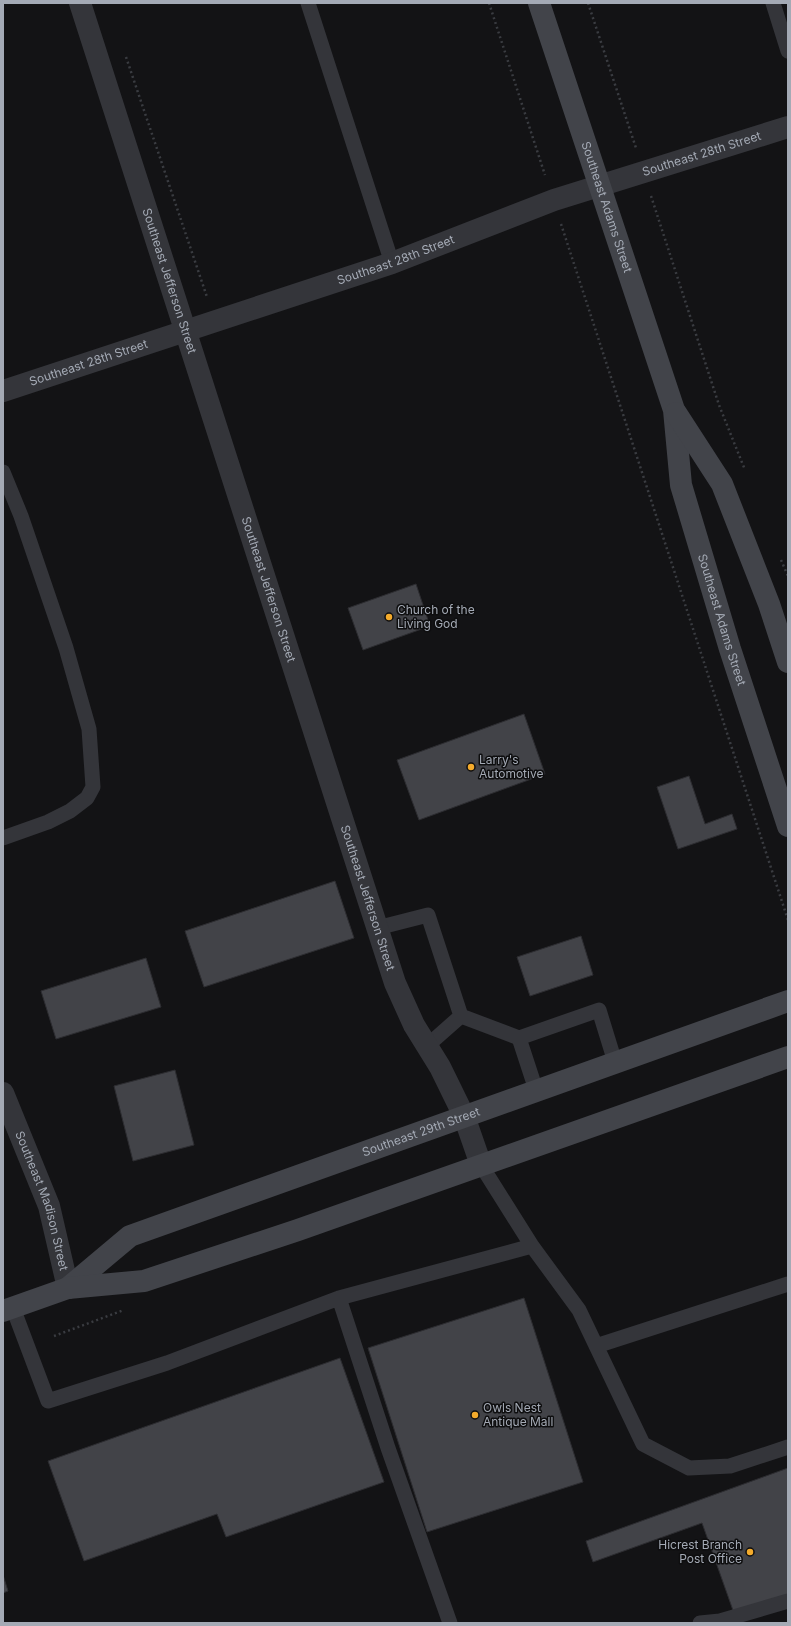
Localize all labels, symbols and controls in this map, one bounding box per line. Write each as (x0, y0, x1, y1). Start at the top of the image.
street label: Southeast 28th Street (640, 128, 763, 179)
street label: Southeast Adams Street (578, 139, 636, 274)
street label: Southeast Jefferson Street (139, 206, 200, 356)
street label: Southeast 28th Street (335, 231, 456, 288)
street label: Southeast 28th Street (27, 336, 149, 389)
street label: Southeast Jefferson Street (239, 515, 299, 664)
street label: Southeast Adams Street (695, 552, 750, 688)
place label: Church of the Living God (397, 602, 475, 631)
marker: Church of the Living God (384, 612, 394, 622)
place label: Larry's Automotive (479, 752, 543, 781)
marker: Larry's Automotive (466, 762, 476, 772)
street label: Southeast Jefferson Street (338, 823, 399, 972)
street label: Southeast 29th Street (360, 1104, 482, 1159)
street label: Southeast Madison Street (12, 1129, 72, 1272)
place label: Owls Nest Antique Mall (483, 1400, 553, 1429)
marker: Owls Nest Antique Mall (470, 1410, 480, 1420)
place label: Hicrest Branch Post Office (658, 1537, 742, 1566)
marker: Hicrest Branch Post Office (745, 1547, 755, 1557)

